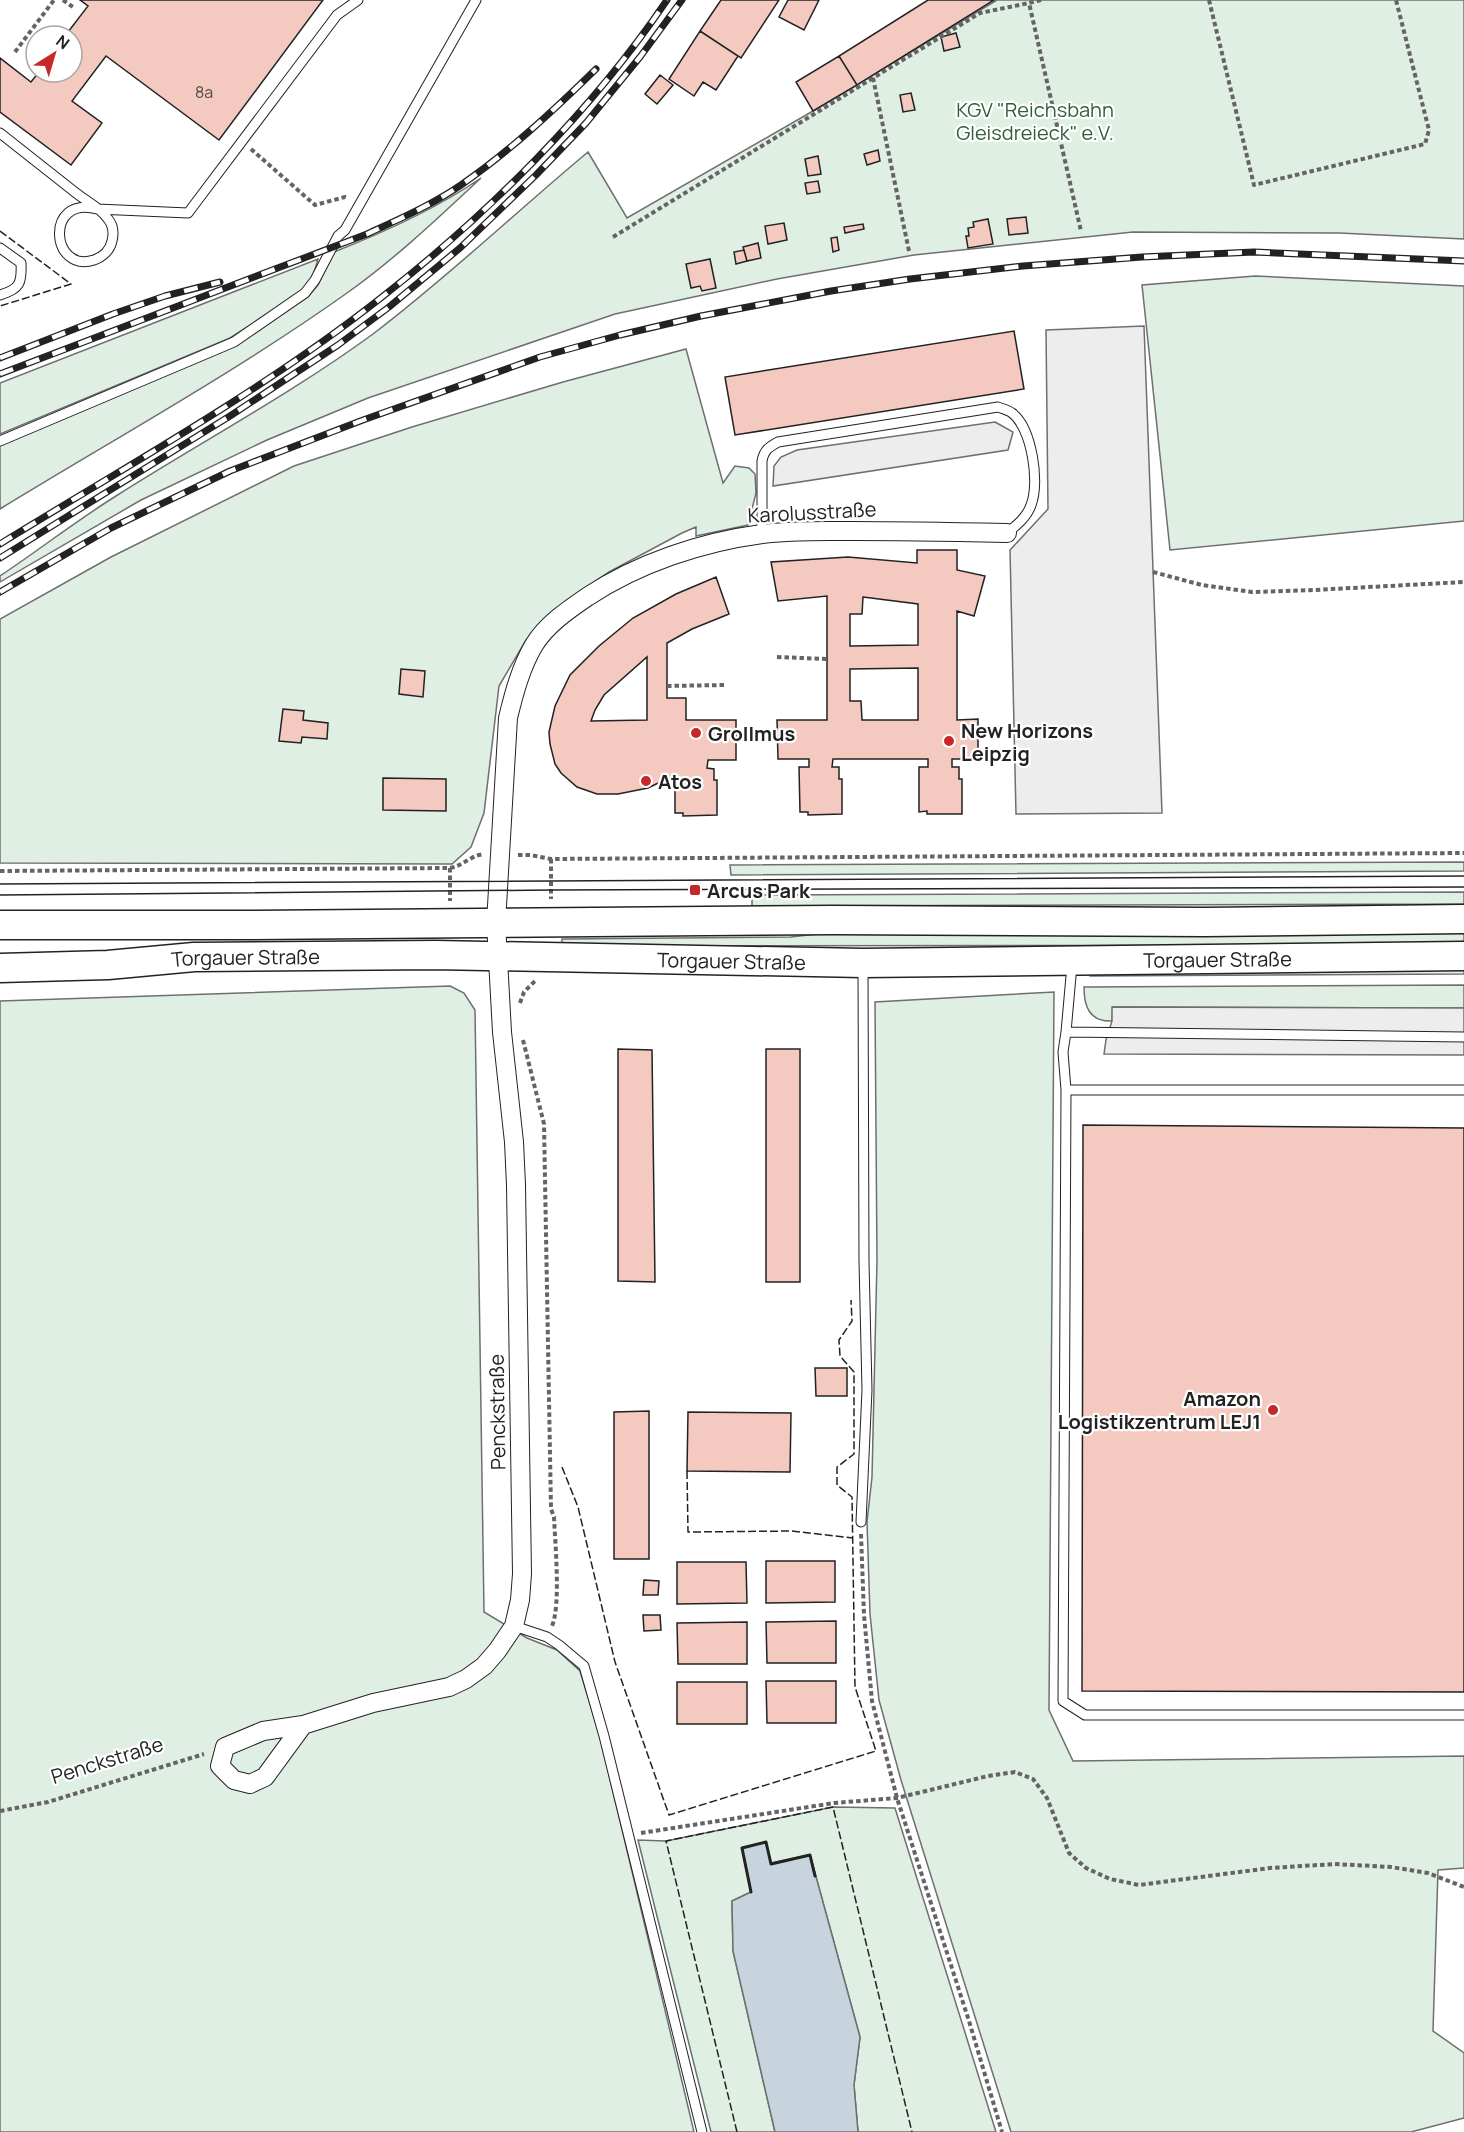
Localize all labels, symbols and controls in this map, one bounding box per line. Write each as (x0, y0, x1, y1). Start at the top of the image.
north arrow (24, 24, 84, 84)
text: N (52, 30, 74, 54)
house number: 8a (195, 81, 213, 103)
park label: KGV "Reichsbahn Gleisdreieck" e.V. (956, 96, 1114, 146)
street label: Karolusstraße (747, 495, 877, 529)
place label: New Horizons Leipzig (961, 717, 1093, 767)
place label: Grollmus (708, 720, 795, 747)
marker: Grollmus (689, 726, 703, 740)
marker: New Horizons Leipzig (942, 734, 956, 748)
place label: Atos (658, 768, 702, 795)
marker: Atos (639, 774, 653, 788)
place label: Arcus Park (707, 877, 811, 904)
marker: Arcus Park (688, 883, 702, 897)
street label: Torgauer Straße (170, 942, 320, 973)
street label: Torgauer Straße (1143, 945, 1292, 973)
street label: Torgauer Straße (657, 946, 806, 975)
street label: Penckstraße (482, 1354, 512, 1470)
place label: Amazon Logistikzentrum LEJ1 (1058, 1385, 1261, 1435)
marker: Amazon Logistikzentrum LEJ1 (1266, 1403, 1280, 1417)
street label: Penckstraße (48, 1730, 166, 1790)

